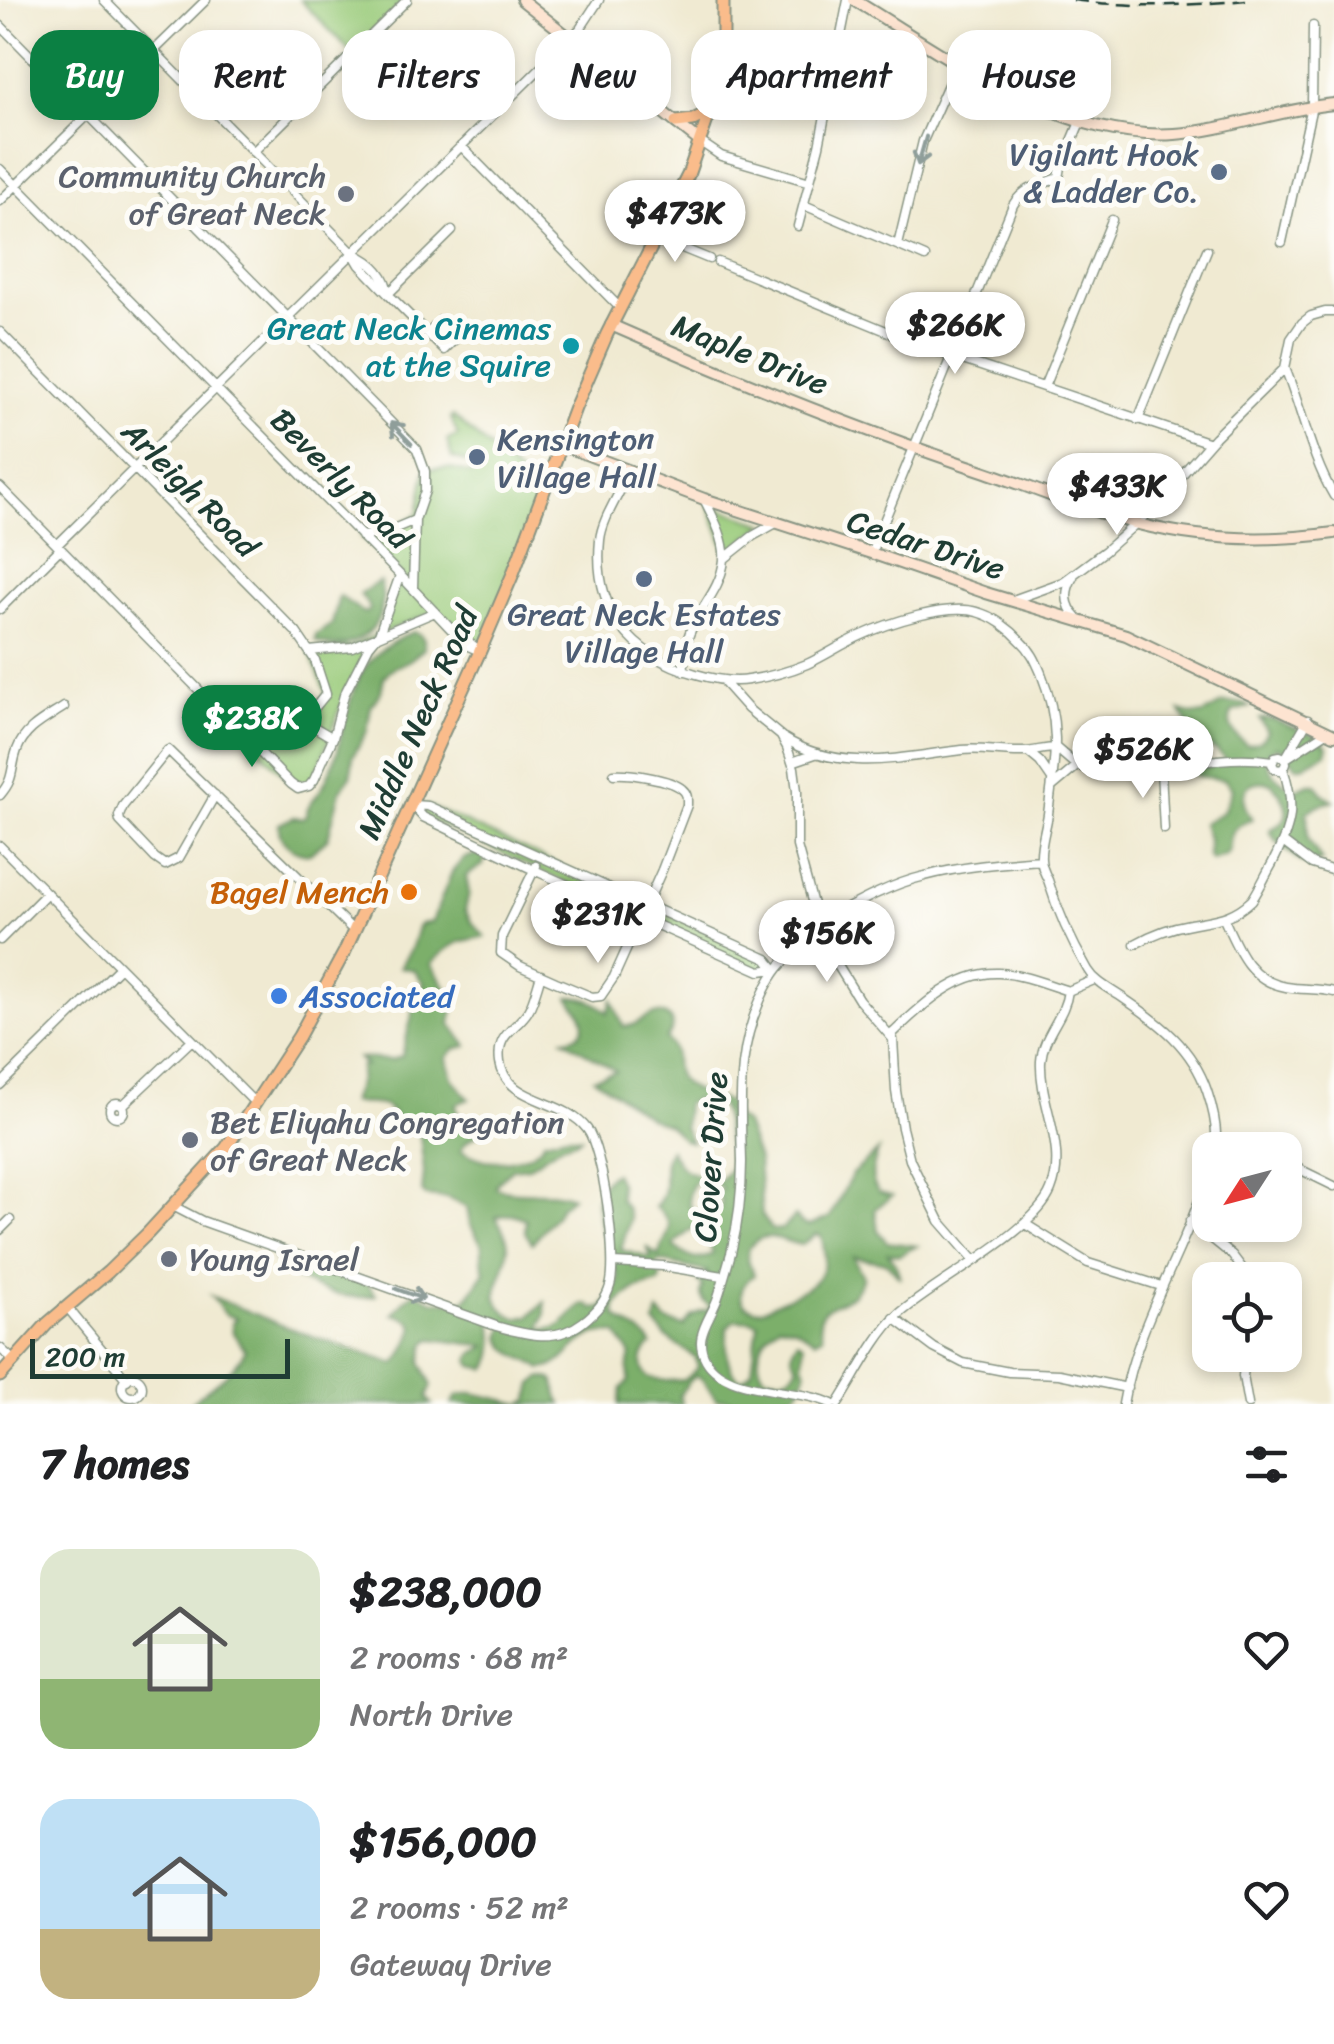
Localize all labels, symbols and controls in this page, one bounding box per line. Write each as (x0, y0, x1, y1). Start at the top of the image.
chip: Buy (30, 30, 159, 120)
chip: Rent (179, 30, 322, 120)
chip: Filters (342, 30, 515, 120)
chip: New (535, 30, 671, 120)
chip: Apartment (691, 30, 927, 120)
chip: House (947, 30, 1111, 120)
place label: Vigilant Hook & Ladder Co. (1009, 126, 1199, 220)
one-way arrow (912, 135, 930, 167)
place label: Community Church of Great Neck (59, 148, 326, 242)
marker: Vigilant Hook & Ladder Co. (1208, 161, 1230, 183)
pin: $473K (605, 180, 745, 265)
marker: Community Church of Great Neck (335, 183, 357, 205)
text: $473K (627, 184, 723, 241)
pin: $266K (885, 292, 1025, 377)
text: $266K (907, 296, 1003, 353)
street label: Maple Drive (663, 298, 837, 412)
place label: Great Neck Cinemas at the Squire (267, 300, 551, 394)
marker: Great Neck Cinemas at the Squire (560, 335, 582, 357)
street label: Beverly Road (256, 394, 427, 565)
street label: Arleigh Road (106, 405, 275, 574)
place label: Kensington Village Hall (497, 411, 657, 505)
one-way arrow (389, 421, 413, 445)
marker: Kensington Village Hall (466, 446, 488, 468)
pin: $433K (1047, 453, 1187, 538)
text: $433K (1069, 457, 1165, 514)
street label: Cedar Drive (840, 493, 1012, 597)
marker: Great Neck Estates Village Hall (633, 568, 655, 590)
place label: Great Neck Estates Village Hall (507, 586, 781, 680)
street label: Middle Neck Road (341, 595, 496, 849)
pin: $238K (182, 685, 322, 770)
text: $238K (204, 689, 300, 746)
pin: $526K (1073, 716, 1213, 801)
text: $526K (1094, 720, 1192, 777)
place label: Bagel Mench (210, 864, 389, 921)
marker: Bagel Mench (398, 881, 420, 903)
pin: $231K (528, 881, 668, 966)
text: $231K (553, 885, 643, 942)
pin: $156K (757, 900, 897, 985)
text: $156K (781, 904, 873, 961)
place label: Associated (298, 968, 456, 1025)
marker: Associated (268, 985, 290, 1007)
street label: Clover Drive (677, 1070, 745, 1244)
place label: Bet Eliyahu Congregation of Great Neck (210, 1094, 565, 1188)
marker: Bet Eliyahu Congregation of Great Neck (179, 1129, 201, 1151)
north arrow (1192, 1132, 1302, 1242)
map controls (1192, 1132, 1302, 1372)
place label: Young Israel (189, 1231, 360, 1288)
marker: Young Israel (158, 1248, 180, 1270)
button: locate (1192, 1262, 1302, 1372)
one-way arrow (393, 1286, 424, 1304)
text: 200 m (45, 1332, 125, 1381)
scale bar (30, 1334, 290, 1378)
text: 7 homes (40, 1427, 189, 1501)
icon: filters (1239, 1437, 1294, 1492)
text: $238,000 (350, 1555, 542, 1629)
icon: home (120, 1589, 240, 1709)
icon: heart (1239, 1622, 1294, 1677)
text: 2 rooms · 68 m² (350, 1629, 568, 1686)
text: North Drive (350, 1686, 513, 1743)
text: $156,000 (350, 1805, 537, 1879)
icon: home (120, 1839, 240, 1959)
icon: heart (1239, 1872, 1294, 1927)
text: 2 rooms · 52 m² (350, 1879, 569, 1936)
text: Gateway Drive (350, 1936, 552, 1993)

